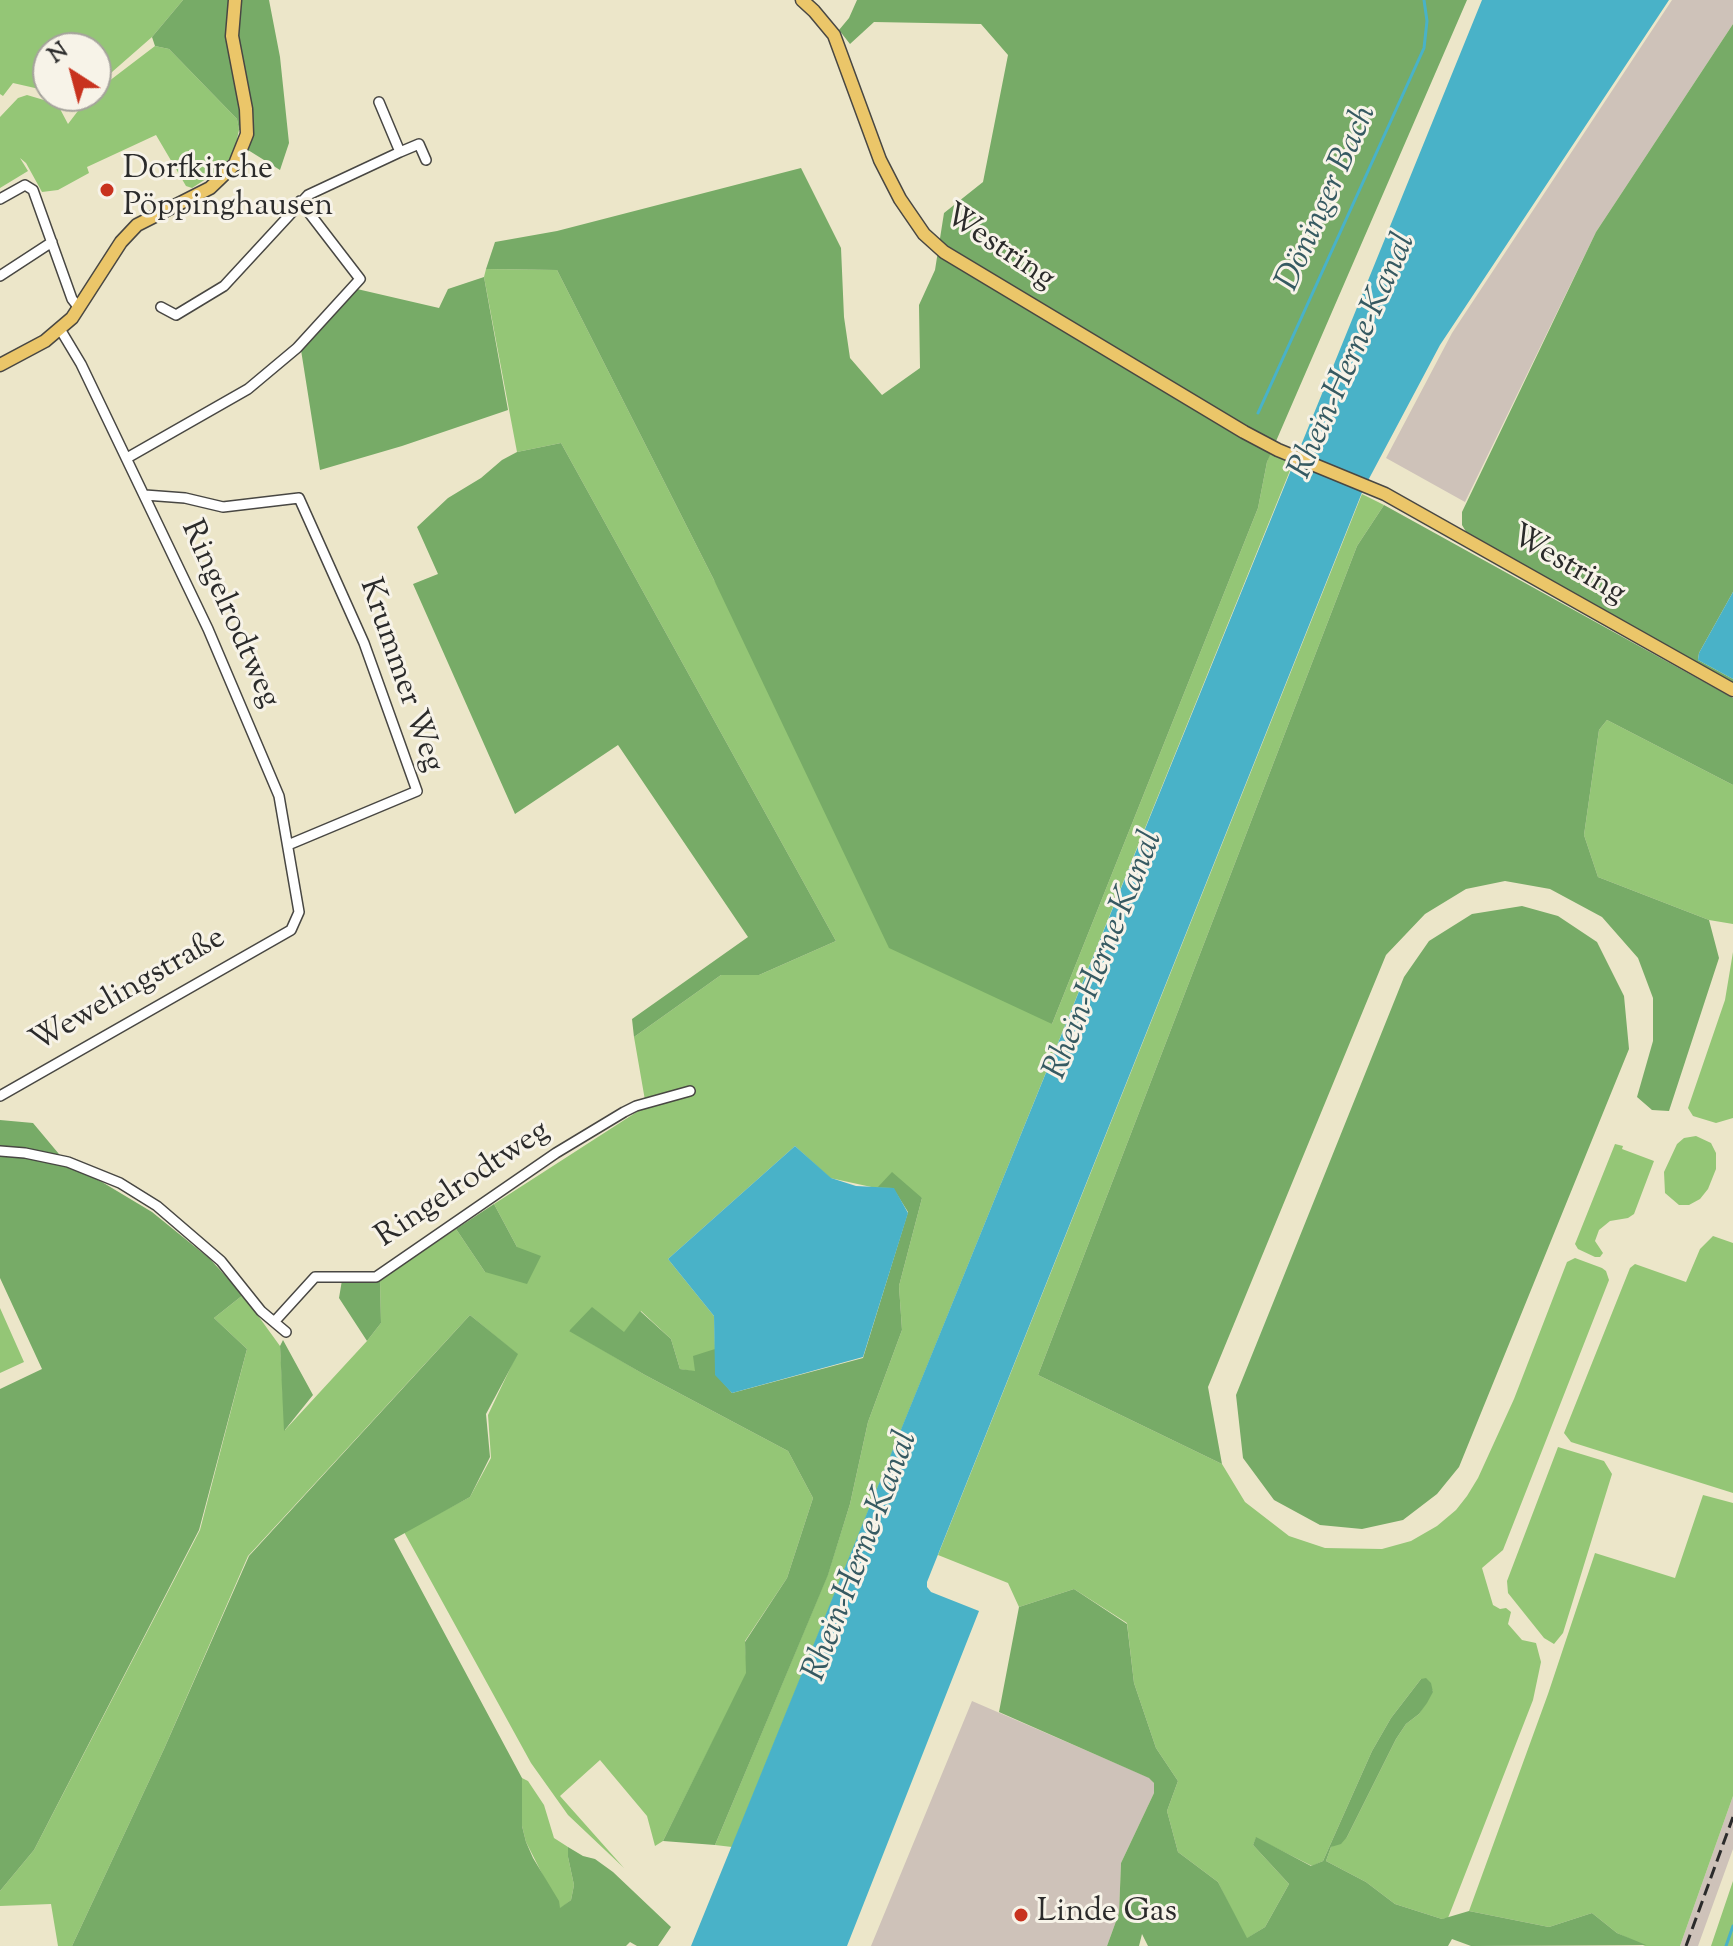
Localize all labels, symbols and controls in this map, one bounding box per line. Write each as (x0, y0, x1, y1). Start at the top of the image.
north arrow (32, 32, 112, 112)
text: N (43, 36, 76, 72)
water label: Döninger Bach (1270, 100, 1388, 298)
place label: Dorfkirche Pöppinghausen (123, 153, 333, 228)
marker: Dorfkirche Pöppinghausen (98, 181, 116, 199)
street label: Westring (935, 198, 1061, 300)
water label: Rhein-Herne-Kanal (1283, 228, 1427, 486)
street label: Ringelrodtweg (170, 515, 286, 715)
street label: Westring (1503, 519, 1631, 615)
street label: Krummer Weg (348, 574, 450, 778)
water label: Rhein-Herne-Kanal (1038, 826, 1174, 1086)
street label: Wewelingstraße (25, 921, 233, 1063)
street label: Ringelrodtweg (370, 1114, 558, 1258)
water label: Rhein-Herne-Kanal (797, 1426, 929, 1688)
place label: Linde Gas (1037, 1896, 1177, 1934)
marker: Linde Gas (1012, 1906, 1030, 1924)

